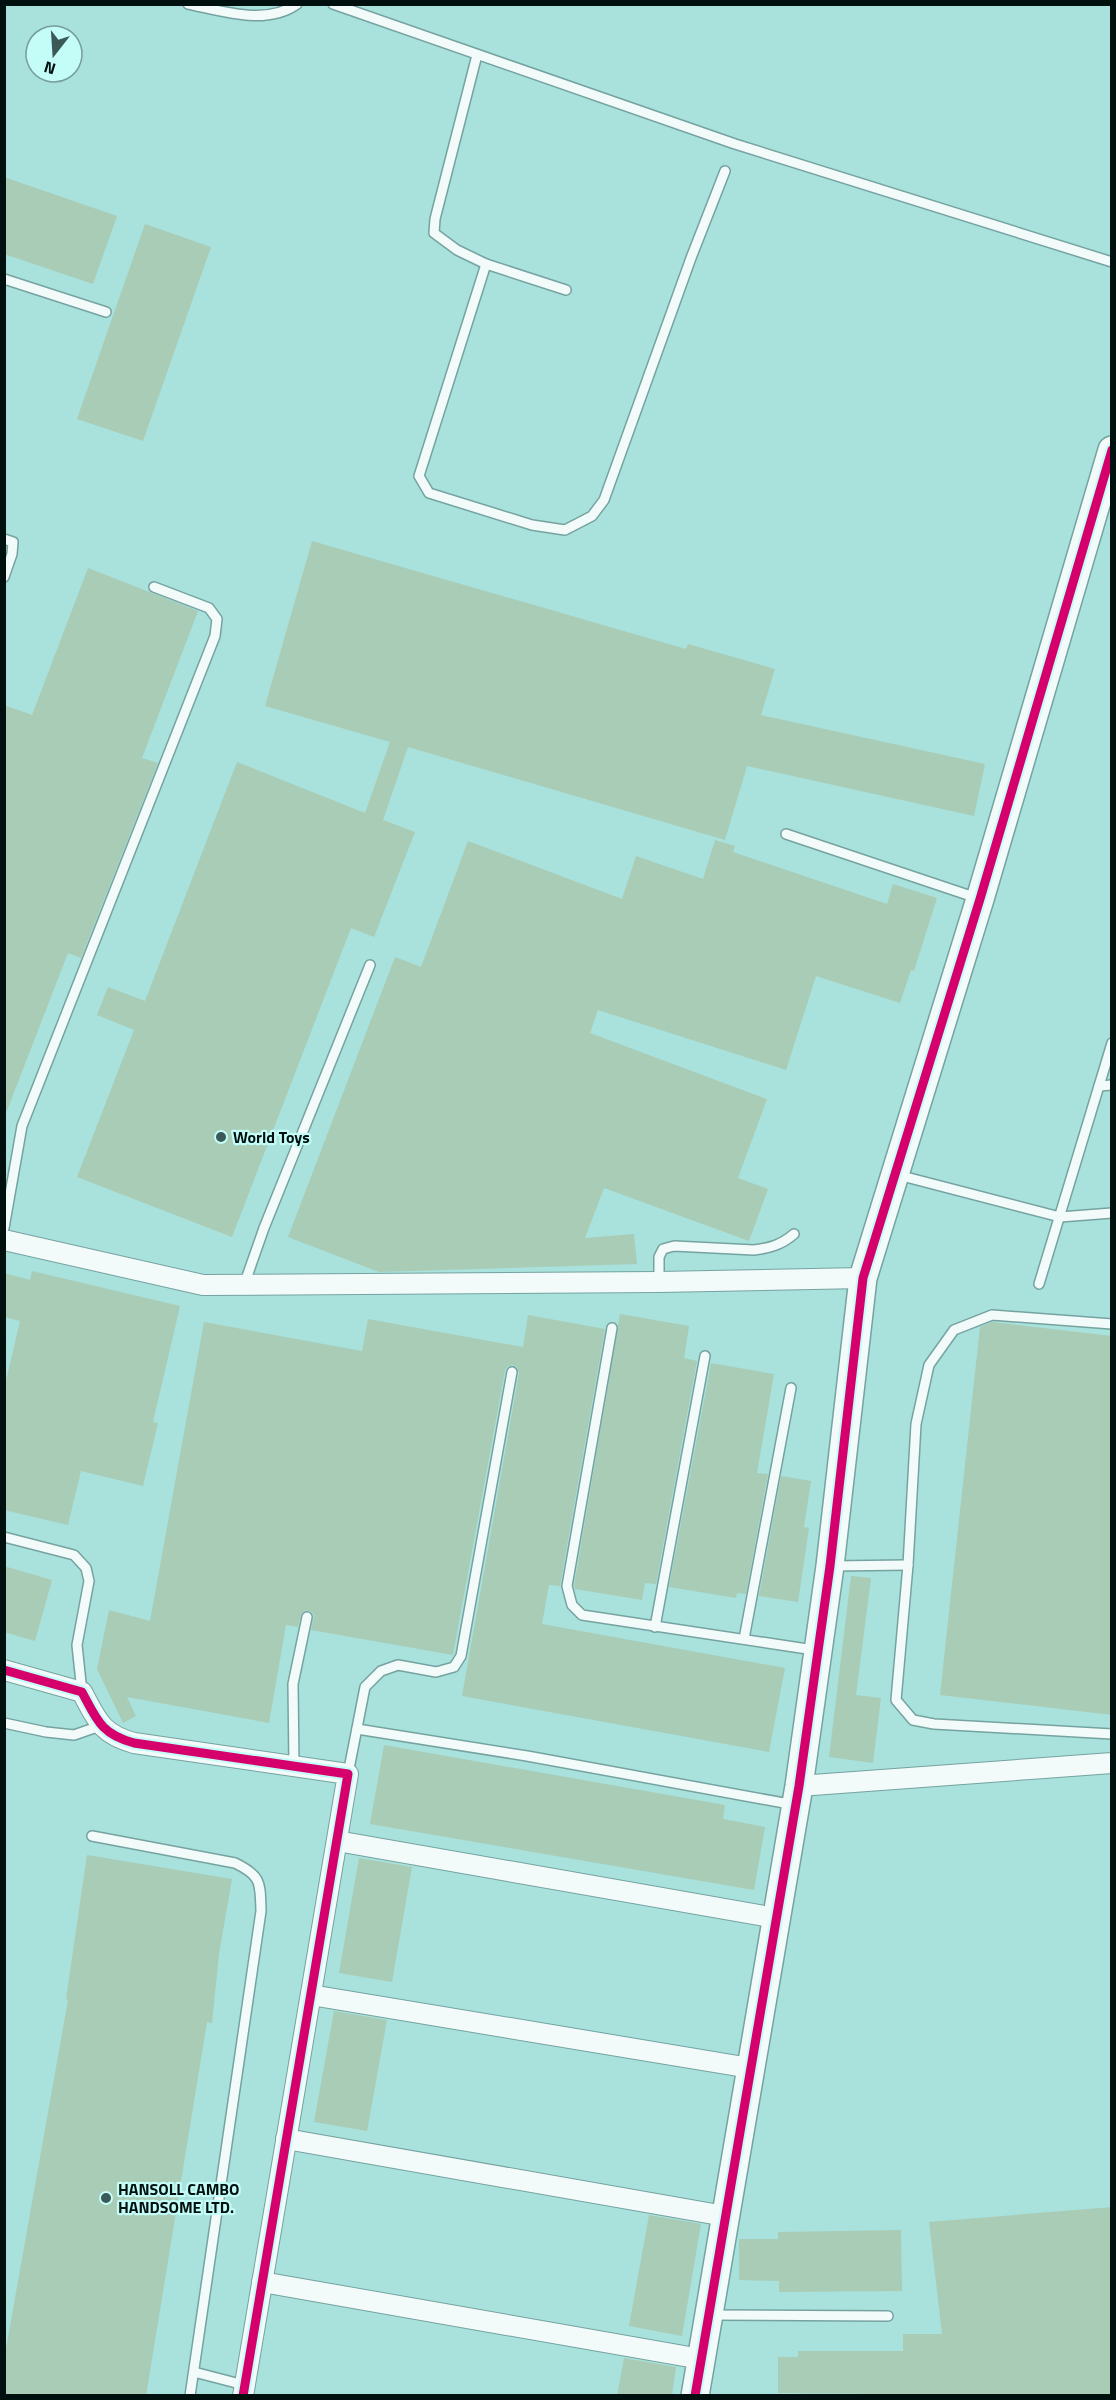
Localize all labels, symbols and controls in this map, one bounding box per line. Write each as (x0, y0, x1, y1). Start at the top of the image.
north arrow (24, 24, 84, 84)
text: N (41, 55, 58, 81)
place label: World Toys (233, 1125, 310, 1149)
marker: World Toys (214, 1130, 228, 1144)
place label: HANSOLL CAMBO HANDSOME LTD. (118, 2177, 240, 2219)
marker: HANSOLL CAMBO HANDSOME LTD. (99, 2191, 113, 2205)

